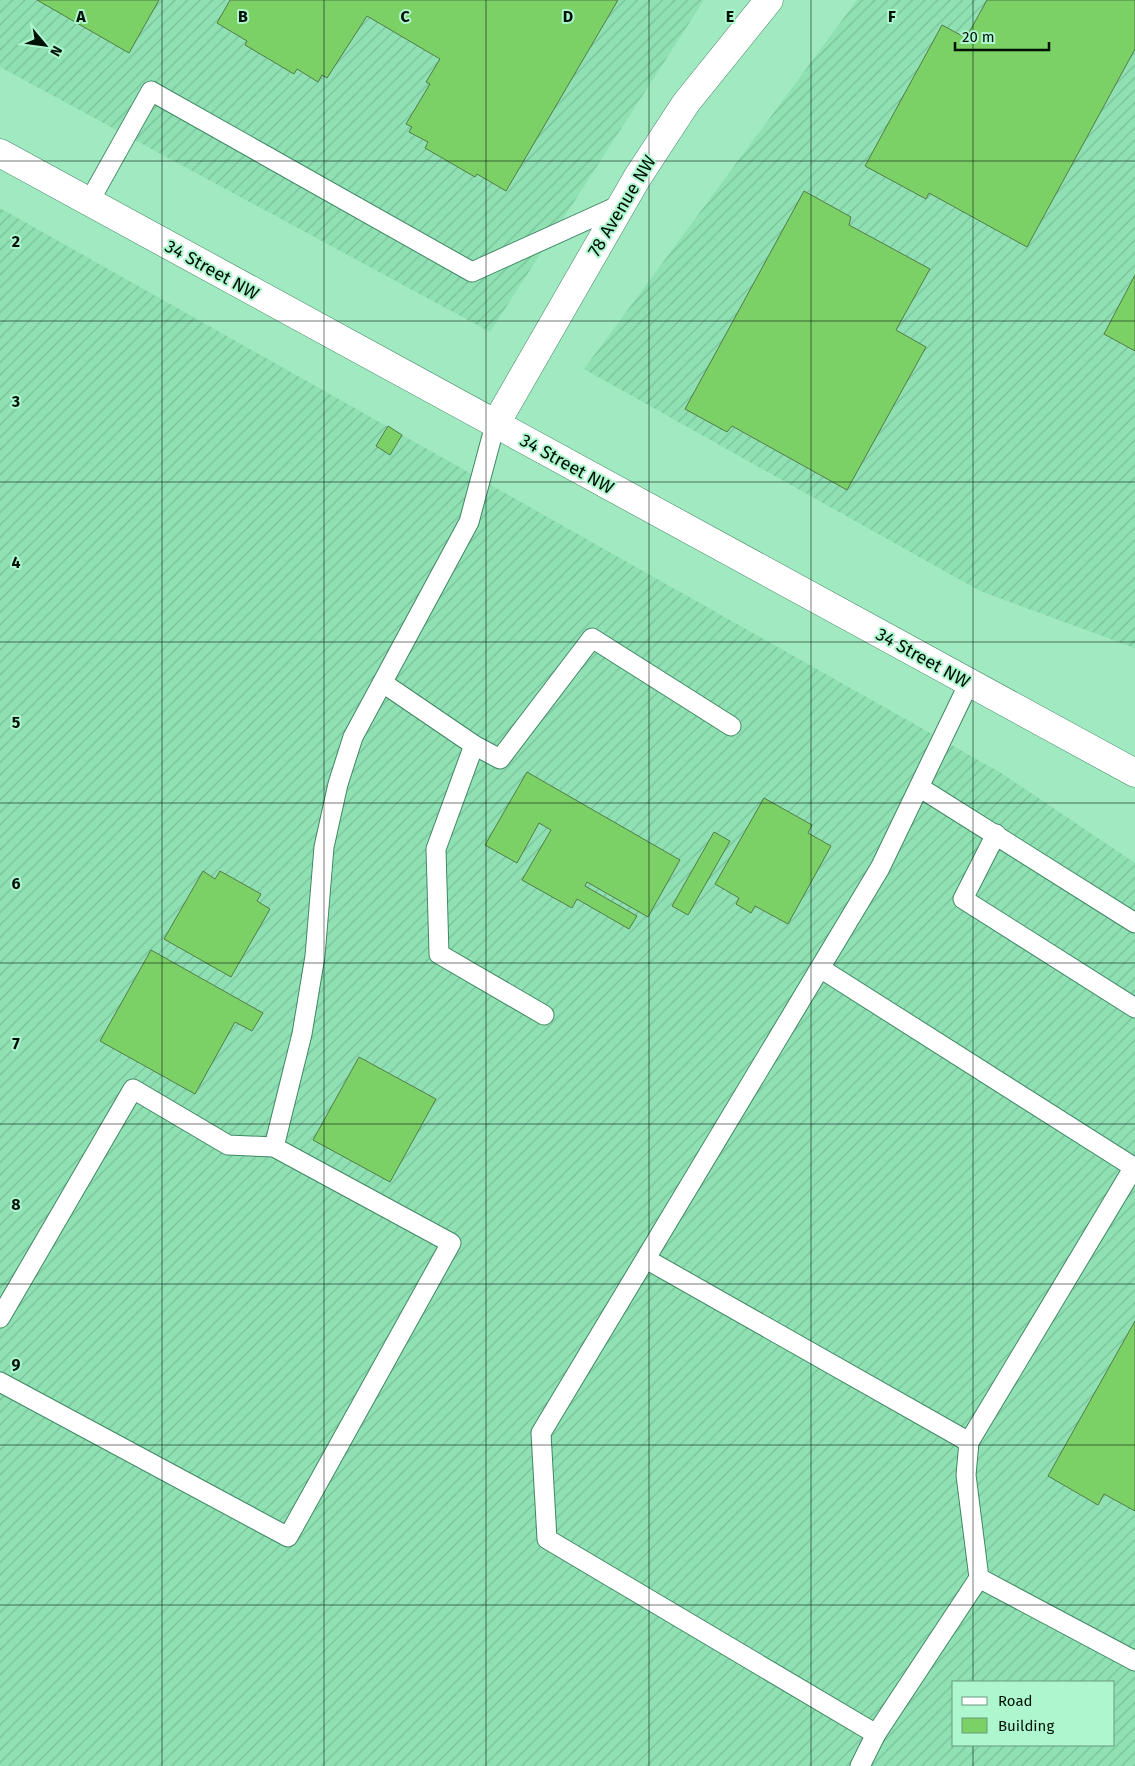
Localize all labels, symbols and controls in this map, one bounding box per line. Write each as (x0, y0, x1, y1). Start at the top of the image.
text: A (75, 7, 86, 26)
text: B (238, 7, 248, 26)
text: C (400, 7, 410, 26)
text: D (563, 7, 573, 26)
text: E (726, 7, 734, 26)
text: F (888, 7, 896, 26)
north arrow (20, 20, 70, 70)
scale bar (955, 20, 1049, 52)
text: 20 m (962, 28, 995, 46)
text: N (46, 43, 66, 59)
street label: 78 Avenue NW (583, 151, 661, 261)
text: 2 (12, 232, 20, 251)
street label: 34 Street NW (161, 235, 263, 305)
text: 3 (11, 392, 20, 411)
street label: 34 Street NW (516, 429, 618, 499)
text: 4 (11, 553, 21, 572)
street label: 34 Street NW (872, 623, 974, 693)
text: 5 (12, 713, 21, 732)
text: 6 (11, 874, 21, 893)
text: 7 (12, 1034, 20, 1053)
text: 8 (11, 1195, 21, 1214)
text: 9 (12, 1355, 21, 1374)
legend (952, 1681, 1115, 1746)
text: Road (998, 1692, 1033, 1710)
text: Building (998, 1717, 1054, 1735)

